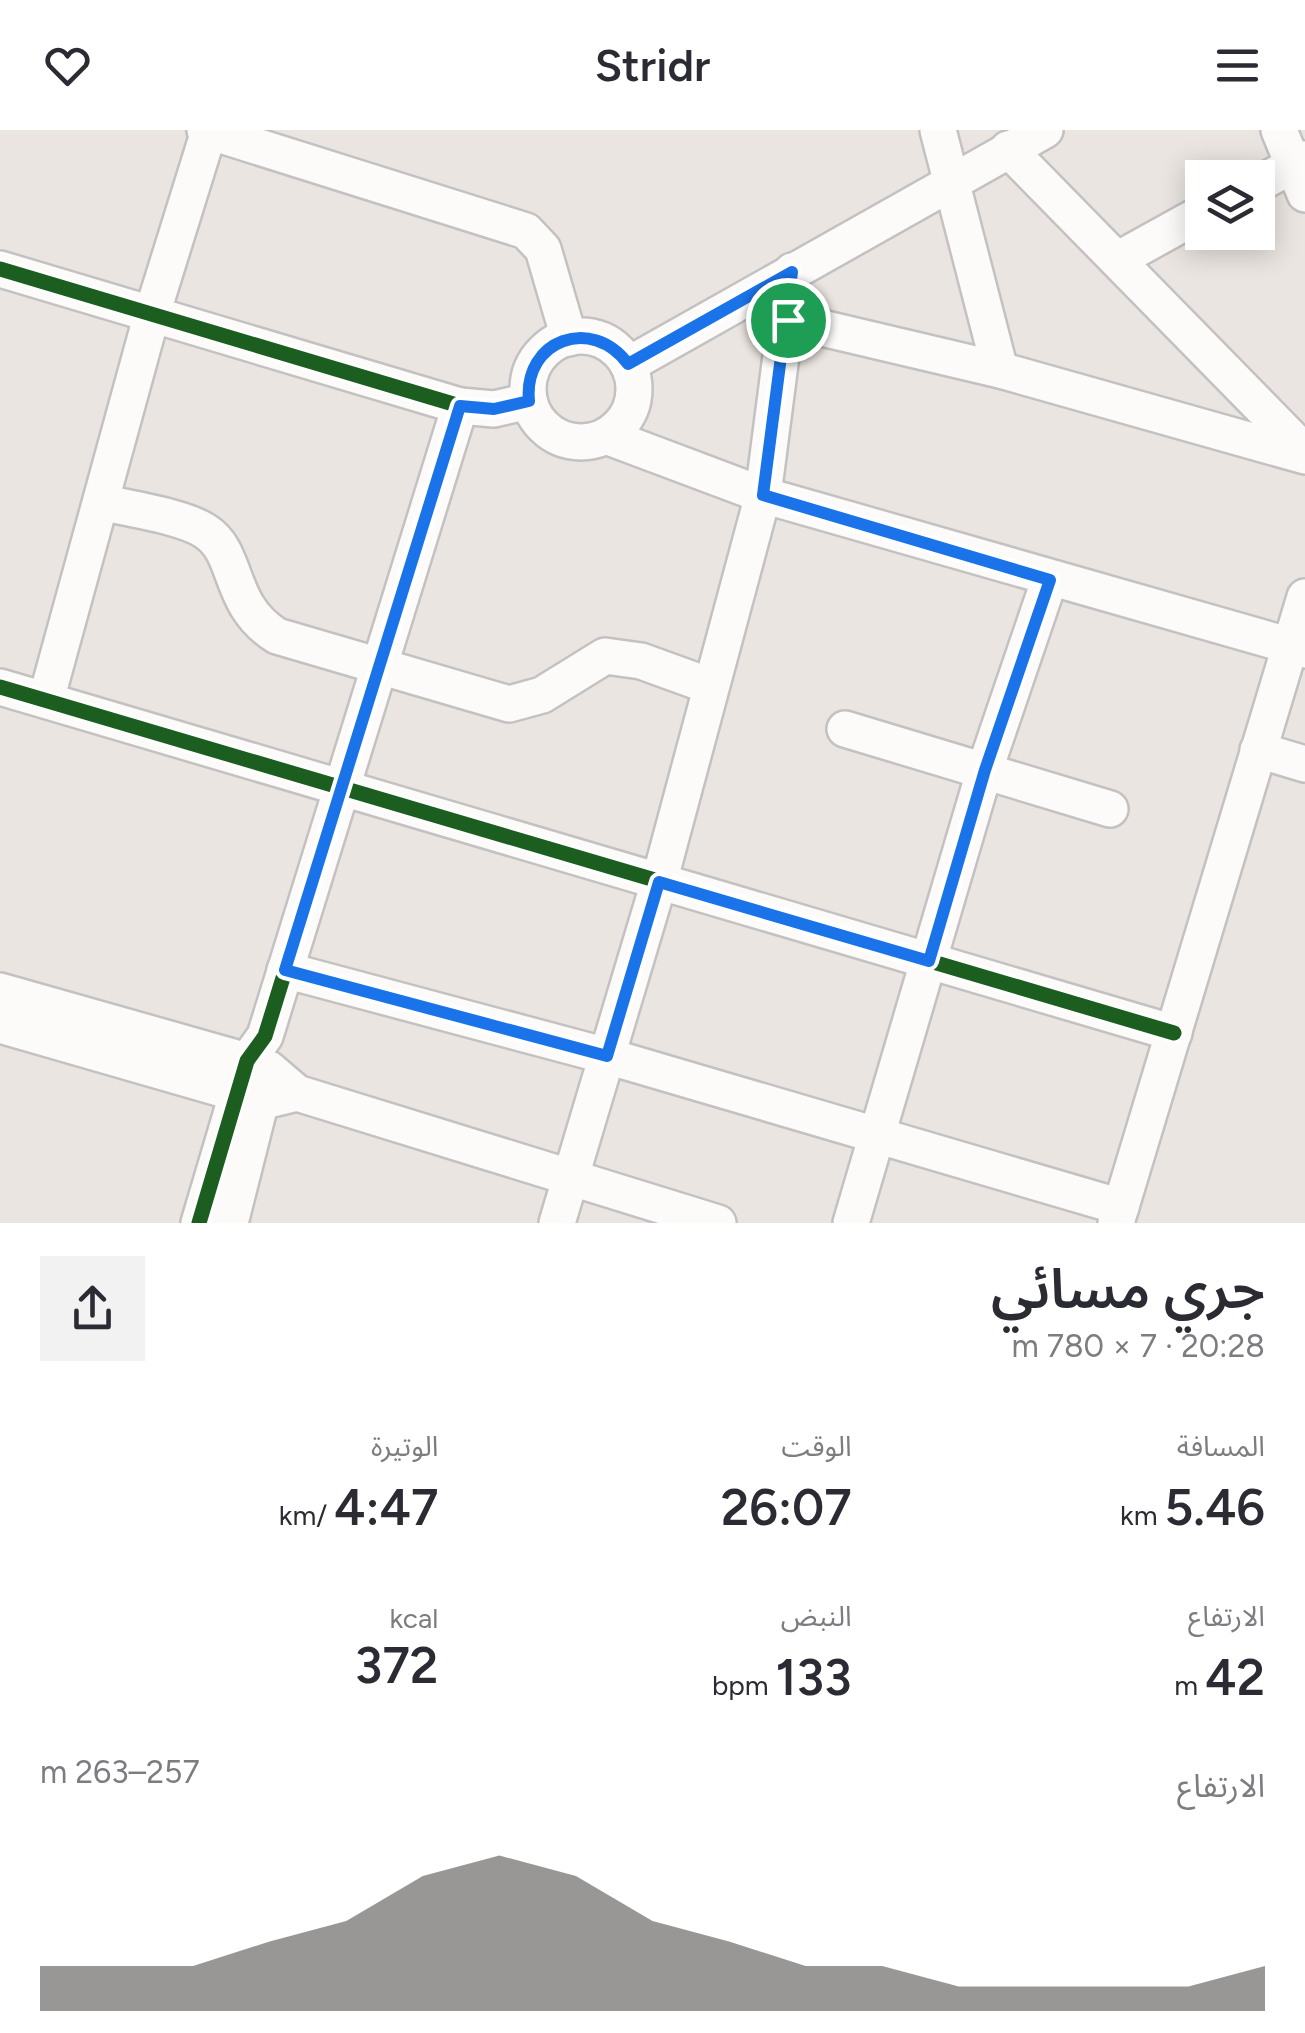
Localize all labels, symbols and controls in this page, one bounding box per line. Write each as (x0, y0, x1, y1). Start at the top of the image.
icon: heart (40, 38, 95, 93)
text: Stridr (595, 38, 710, 92)
icon: menu (1210, 38, 1265, 93)
map controls (1185, 160, 1275, 250)
button: layers (1185, 160, 1275, 250)
pin (746, 278, 831, 363)
icon: arrive (761, 293, 816, 348)
button: share (40, 1256, 145, 1361)
text: جري مسائي (991, 1256, 1265, 1322)
text: 20:28 · 7 × 780 m (1012, 1327, 1265, 1365)
text: الوتيرة (371, 1429, 438, 1463)
text: الوقت (781, 1429, 852, 1463)
text: المسافة (1177, 1429, 1265, 1463)
text: 4:47 (334, 1477, 438, 1538)
text: 26:07 (721, 1477, 852, 1538)
text: 5.46 (1164, 1477, 1265, 1538)
text: /km (279, 1498, 334, 1532)
text: km (1120, 1498, 1164, 1532)
text: النبض (781, 1599, 852, 1633)
text: الارتفاع (1188, 1599, 1265, 1633)
text: kcal (389, 1601, 438, 1635)
text: 372 (355, 1635, 438, 1696)
text: 133 (776, 1647, 852, 1708)
text: 42 (1205, 1647, 1265, 1708)
text: bpm (712, 1668, 776, 1702)
text: m (1174, 1668, 1205, 1702)
text: 257–263 m (40, 1753, 200, 1791)
text: الارتفاع (1177, 1767, 1265, 1805)

